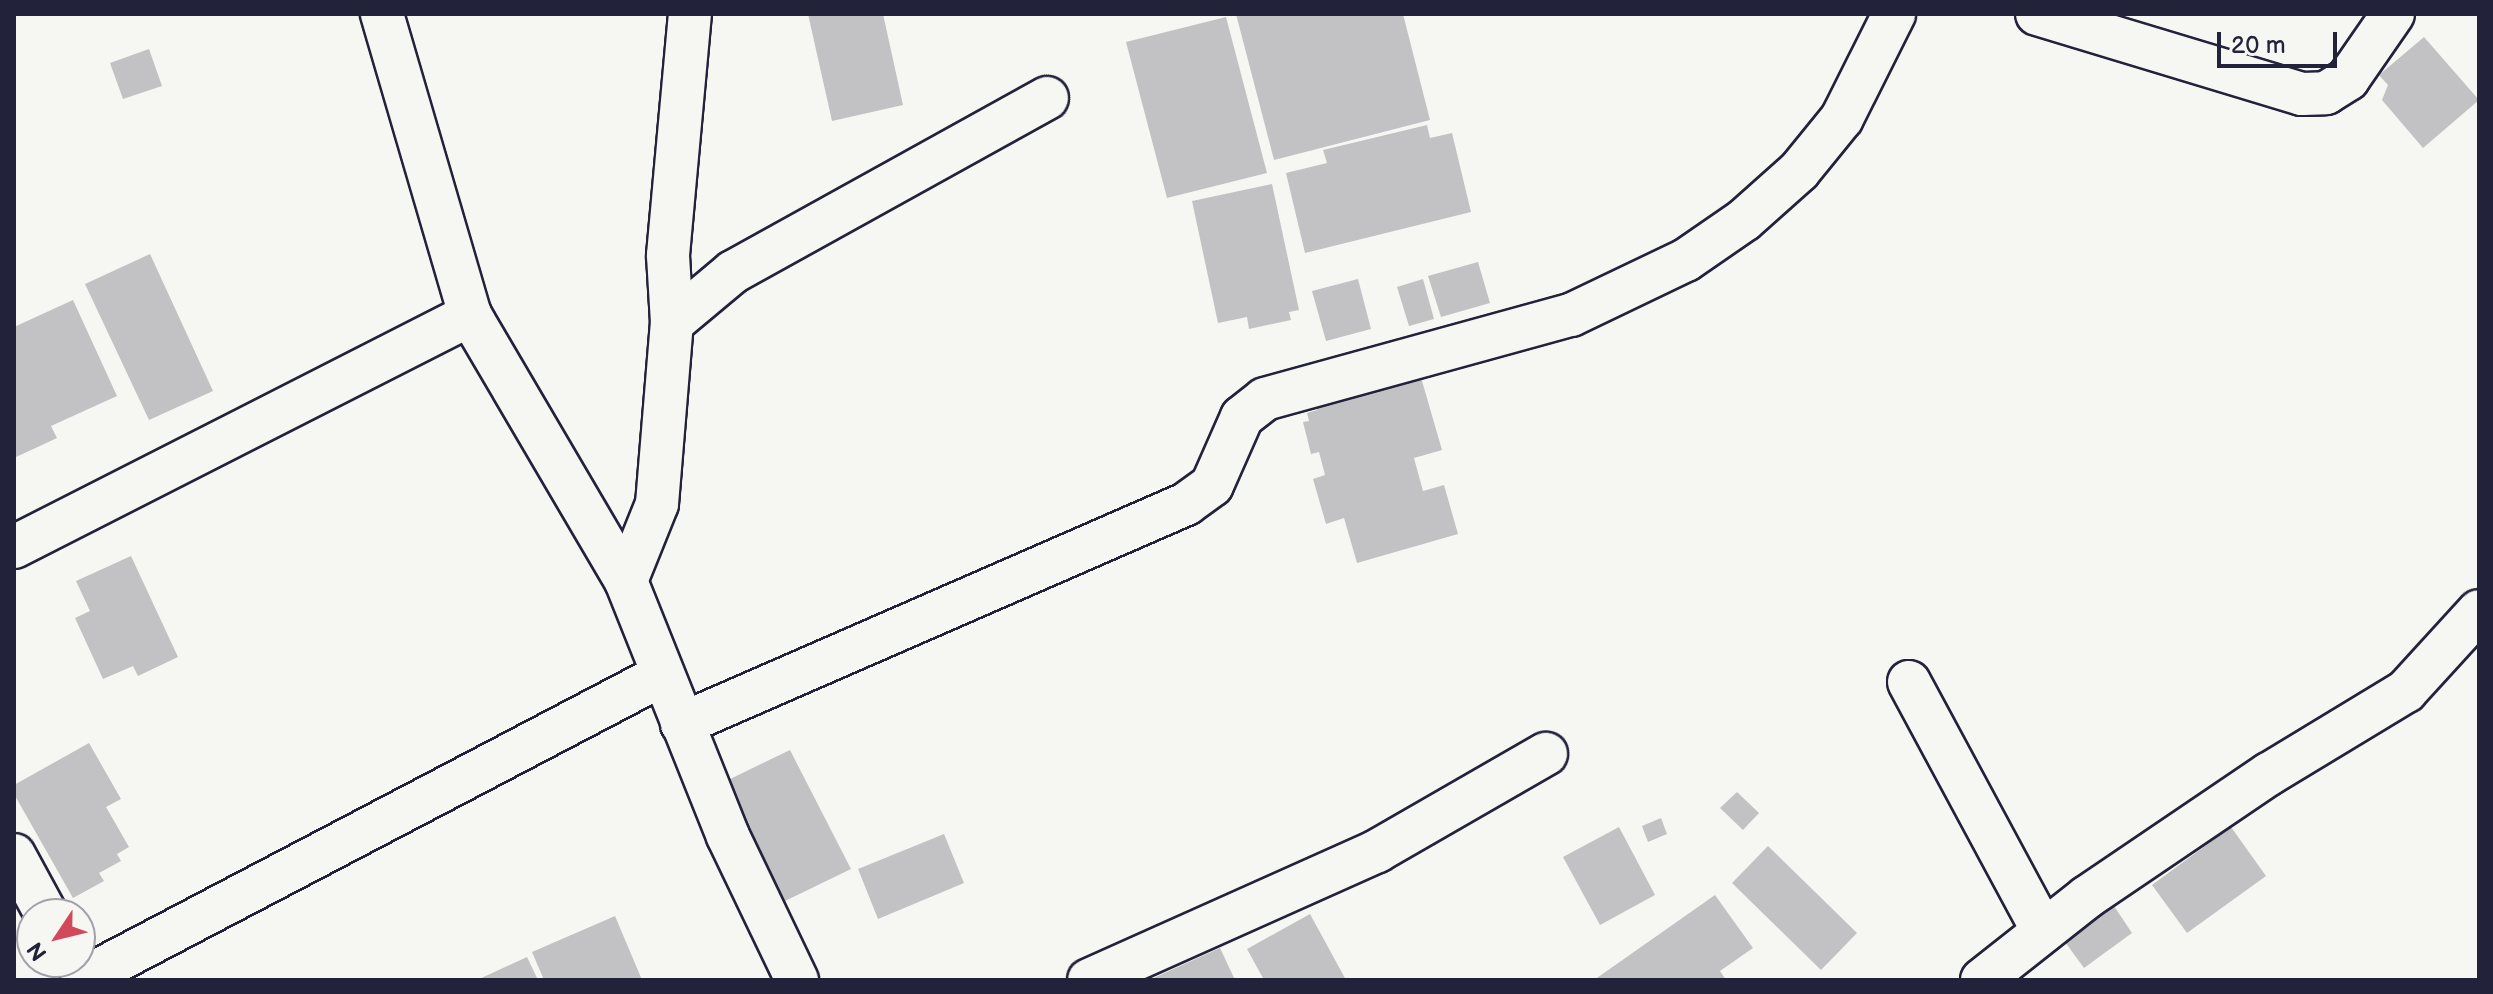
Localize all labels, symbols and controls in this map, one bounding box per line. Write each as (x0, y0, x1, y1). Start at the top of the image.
scale bar (2221, 16, 2341, 66)
text: 20 m (2231, 31, 2286, 60)
north arrow (16, 898, 96, 978)
text: N (22, 936, 53, 965)

